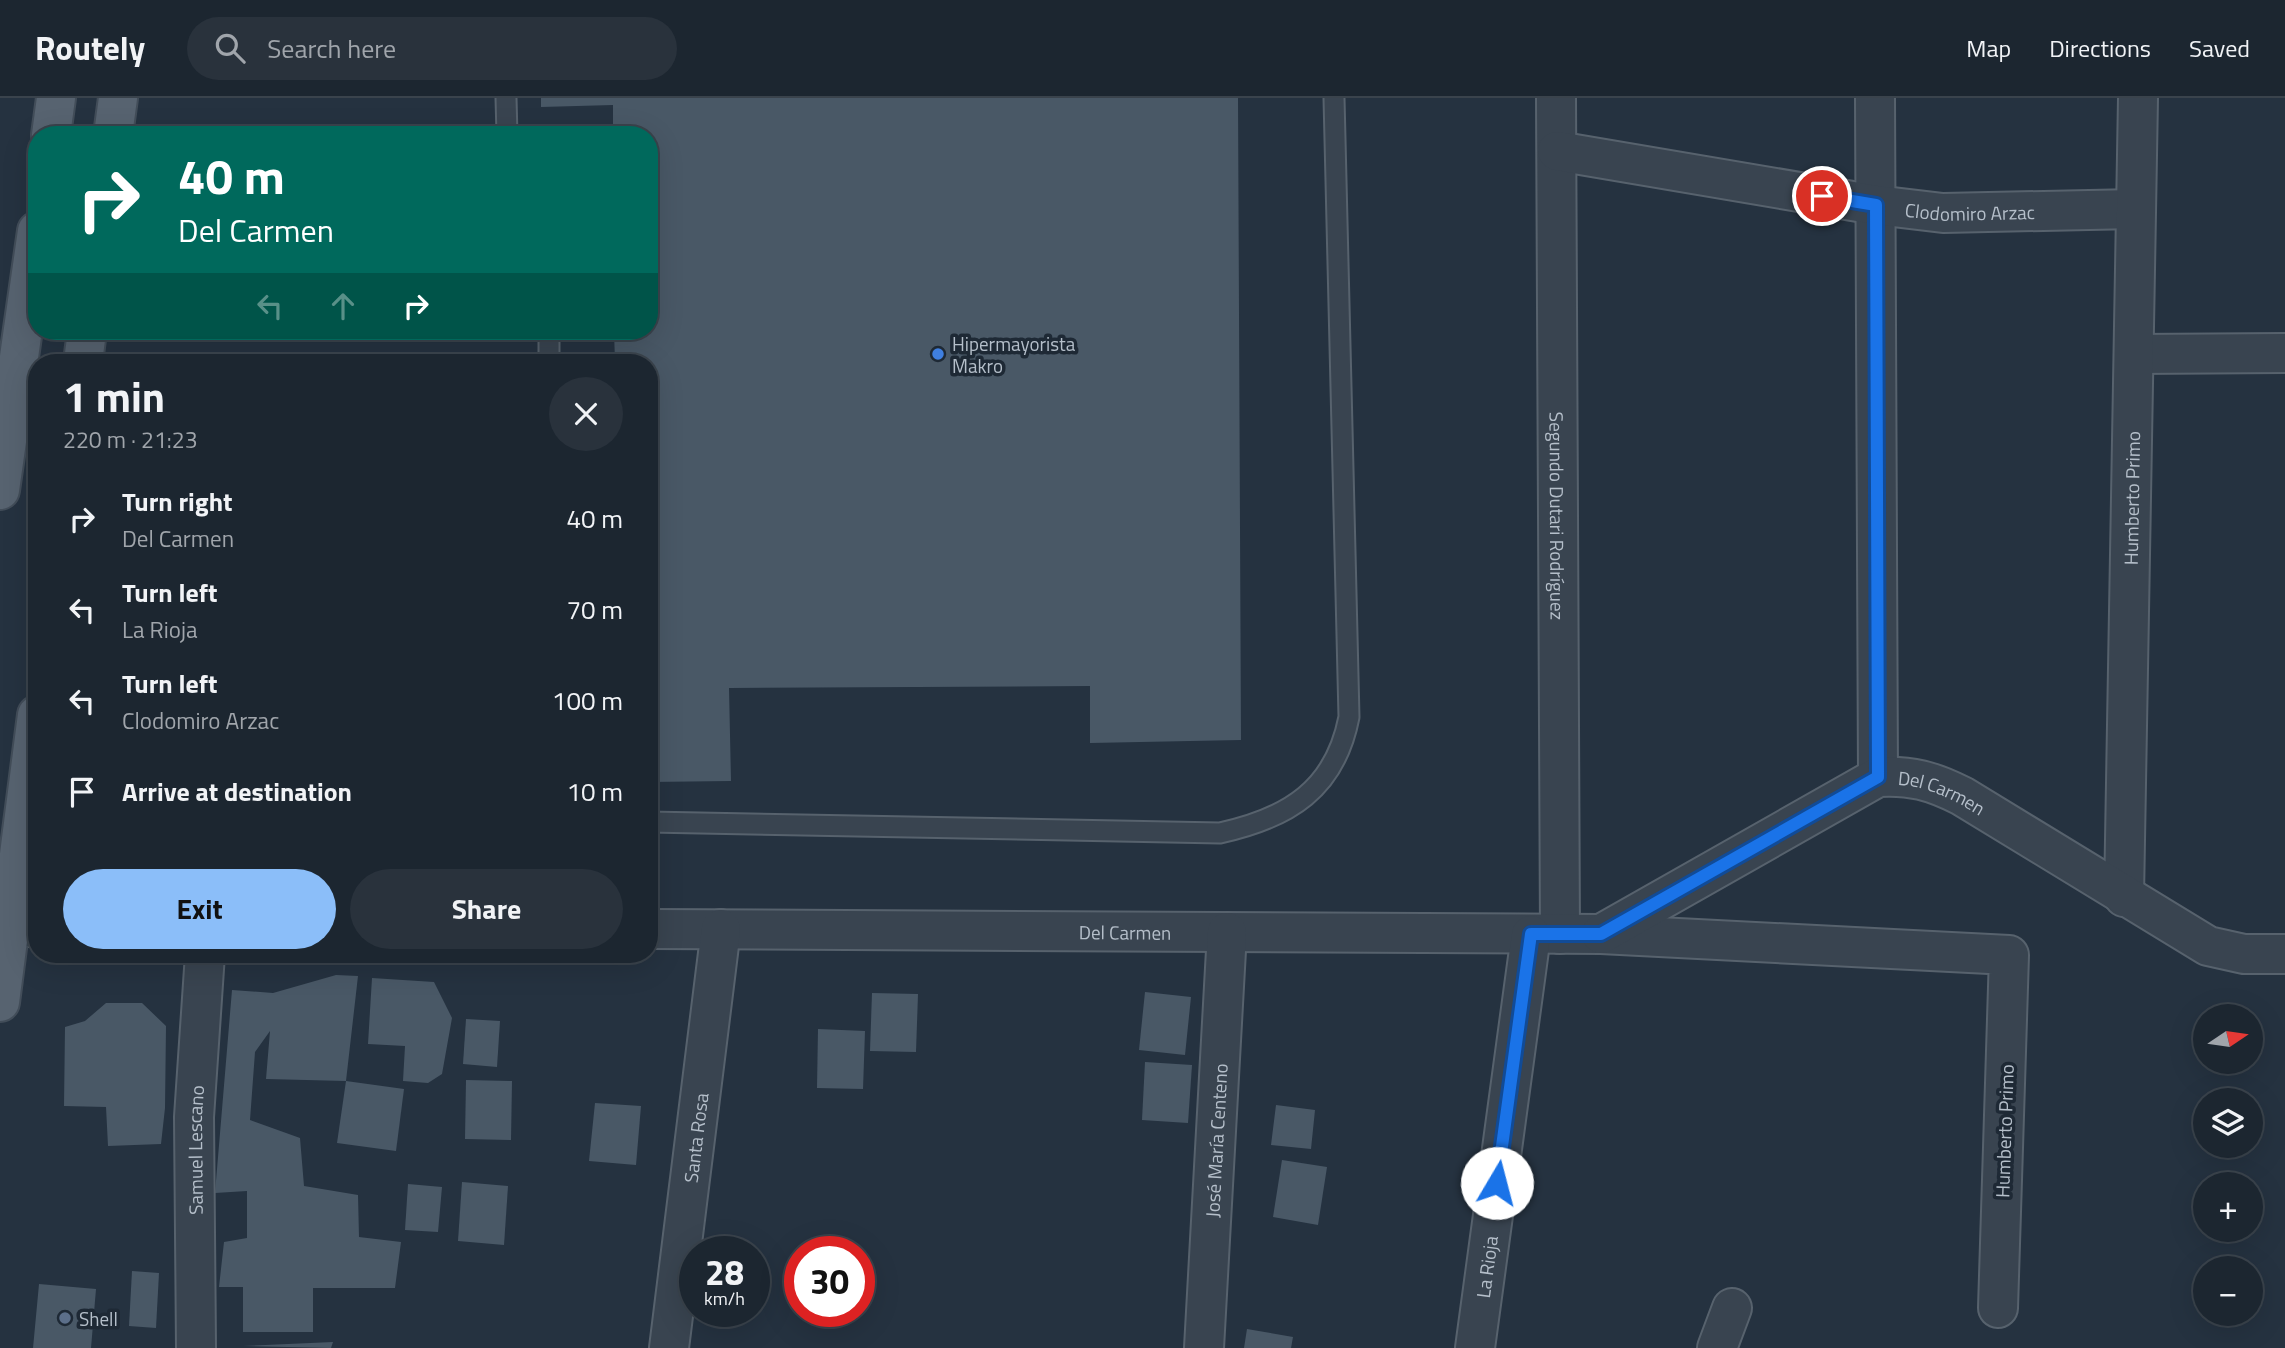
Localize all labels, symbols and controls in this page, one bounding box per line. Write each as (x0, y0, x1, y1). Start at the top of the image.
search box (187, 17, 677, 80)
text: Routely (35, 23, 145, 73)
icon: search (211, 29, 249, 67)
text: Search here (267, 29, 396, 68)
text: Map (1966, 30, 2011, 66)
text: Directions (2049, 30, 2151, 66)
text: Saved (2189, 30, 2250, 66)
text: 40 m (178, 138, 285, 213)
icon: right (63, 154, 154, 245)
pin (1792, 166, 1852, 226)
icon: arrive (1803, 177, 1841, 215)
street label: Clodomiro Arzac (1904, 194, 2035, 228)
text: Del Carmen (178, 206, 334, 254)
icon: left (251, 287, 289, 325)
icon: ahead (324, 287, 362, 325)
icon: right (397, 287, 435, 325)
place label: Hipermayorista Makro (952, 329, 1076, 380)
marker: Hipermayorista Makro (930, 346, 946, 362)
text: 1 min (63, 364, 165, 428)
button: close (549, 377, 623, 451)
street label: Segundo Dutari Rodríguez (1543, 412, 1573, 620)
text: 220 m · 21:23 (63, 422, 198, 457)
street label: Humberto Primo (2115, 431, 2147, 565)
text: Turn right (122, 482, 233, 521)
text: 40 m (566, 499, 623, 538)
icon: right (63, 500, 101, 538)
text: Del Carmen (122, 521, 234, 556)
text: Turn left (122, 573, 217, 612)
text: 70 m (566, 590, 623, 629)
icon: left (63, 591, 101, 629)
text: La Rioja (122, 612, 198, 647)
text: Turn left (122, 664, 217, 703)
text: 100 m (552, 681, 623, 720)
icon: left (63, 682, 101, 720)
text: Clodomiro Arzac (122, 703, 279, 738)
street label: Del Carmen (1897, 762, 1991, 822)
text: Arrive at destination (122, 772, 352, 811)
text: 10 m (566, 772, 623, 811)
icon: arrive (63, 773, 101, 811)
button: Exit (63, 869, 336, 949)
button: Share (350, 869, 623, 949)
street label: Del Carmen (1079, 917, 1171, 946)
north arrow (2193, 1004, 2263, 1074)
map controls (2193, 1004, 2263, 1326)
street label: José María Centeno (1197, 1062, 1234, 1218)
street label: Humberto Primo (1987, 1064, 2021, 1198)
street label: Samuel Lescano (179, 1084, 211, 1215)
button: layers (2193, 1088, 2263, 1158)
street label: Santa Rosa (675, 1091, 715, 1184)
position arrow (1460, 1146, 1534, 1220)
button: + (2193, 1172, 2263, 1242)
street label: La Rioja (1467, 1233, 1505, 1300)
speed limit sign: 30 (784, 1236, 875, 1327)
text: 28 (705, 1245, 744, 1299)
button: − (2193, 1256, 2263, 1326)
text: km/h (704, 1285, 745, 1312)
place label: Shell (79, 1304, 118, 1333)
marker: Shell (57, 1310, 73, 1326)

